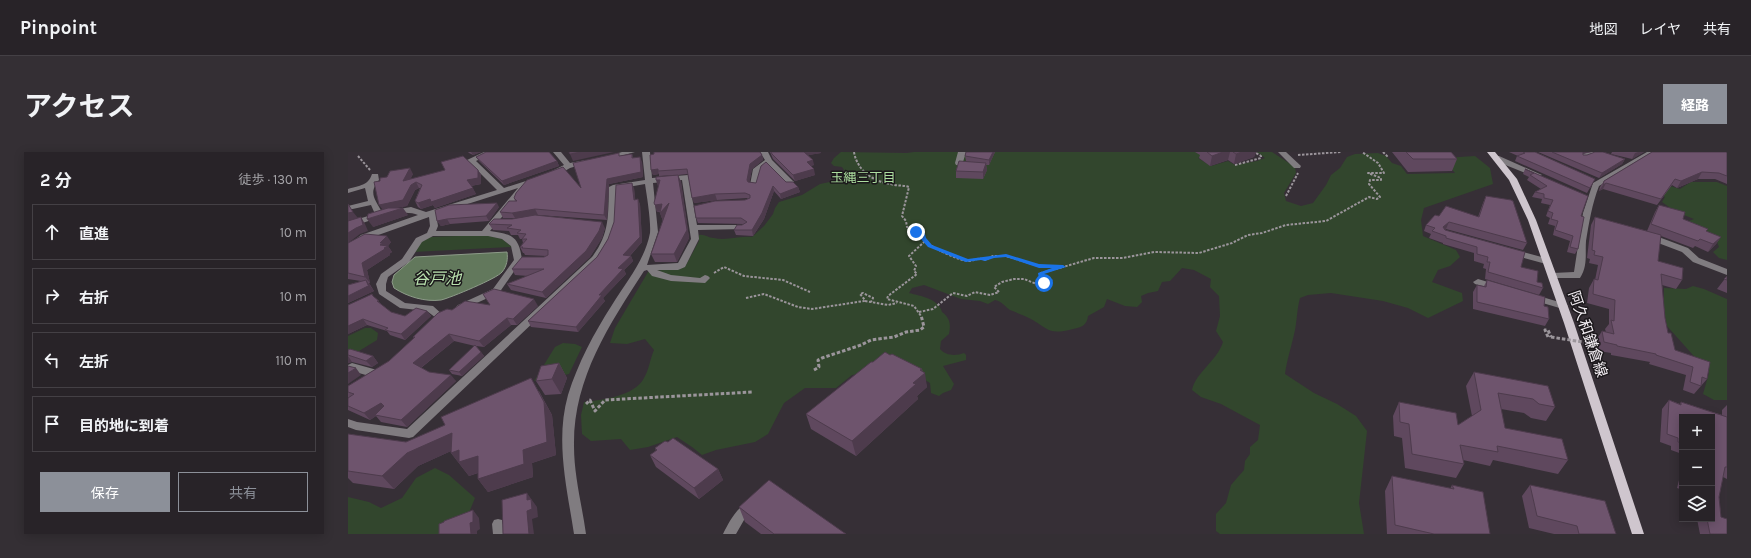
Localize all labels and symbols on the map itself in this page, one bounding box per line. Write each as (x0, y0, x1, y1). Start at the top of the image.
district label: 玉縄三丁目 (830, 170, 896, 185)
route end (907, 223, 925, 241)
water label: 谷戸池 (413, 269, 463, 288)
route start (1035, 274, 1053, 292)
street label: 阿久和鎌倉線 (1565, 289, 1611, 379)

